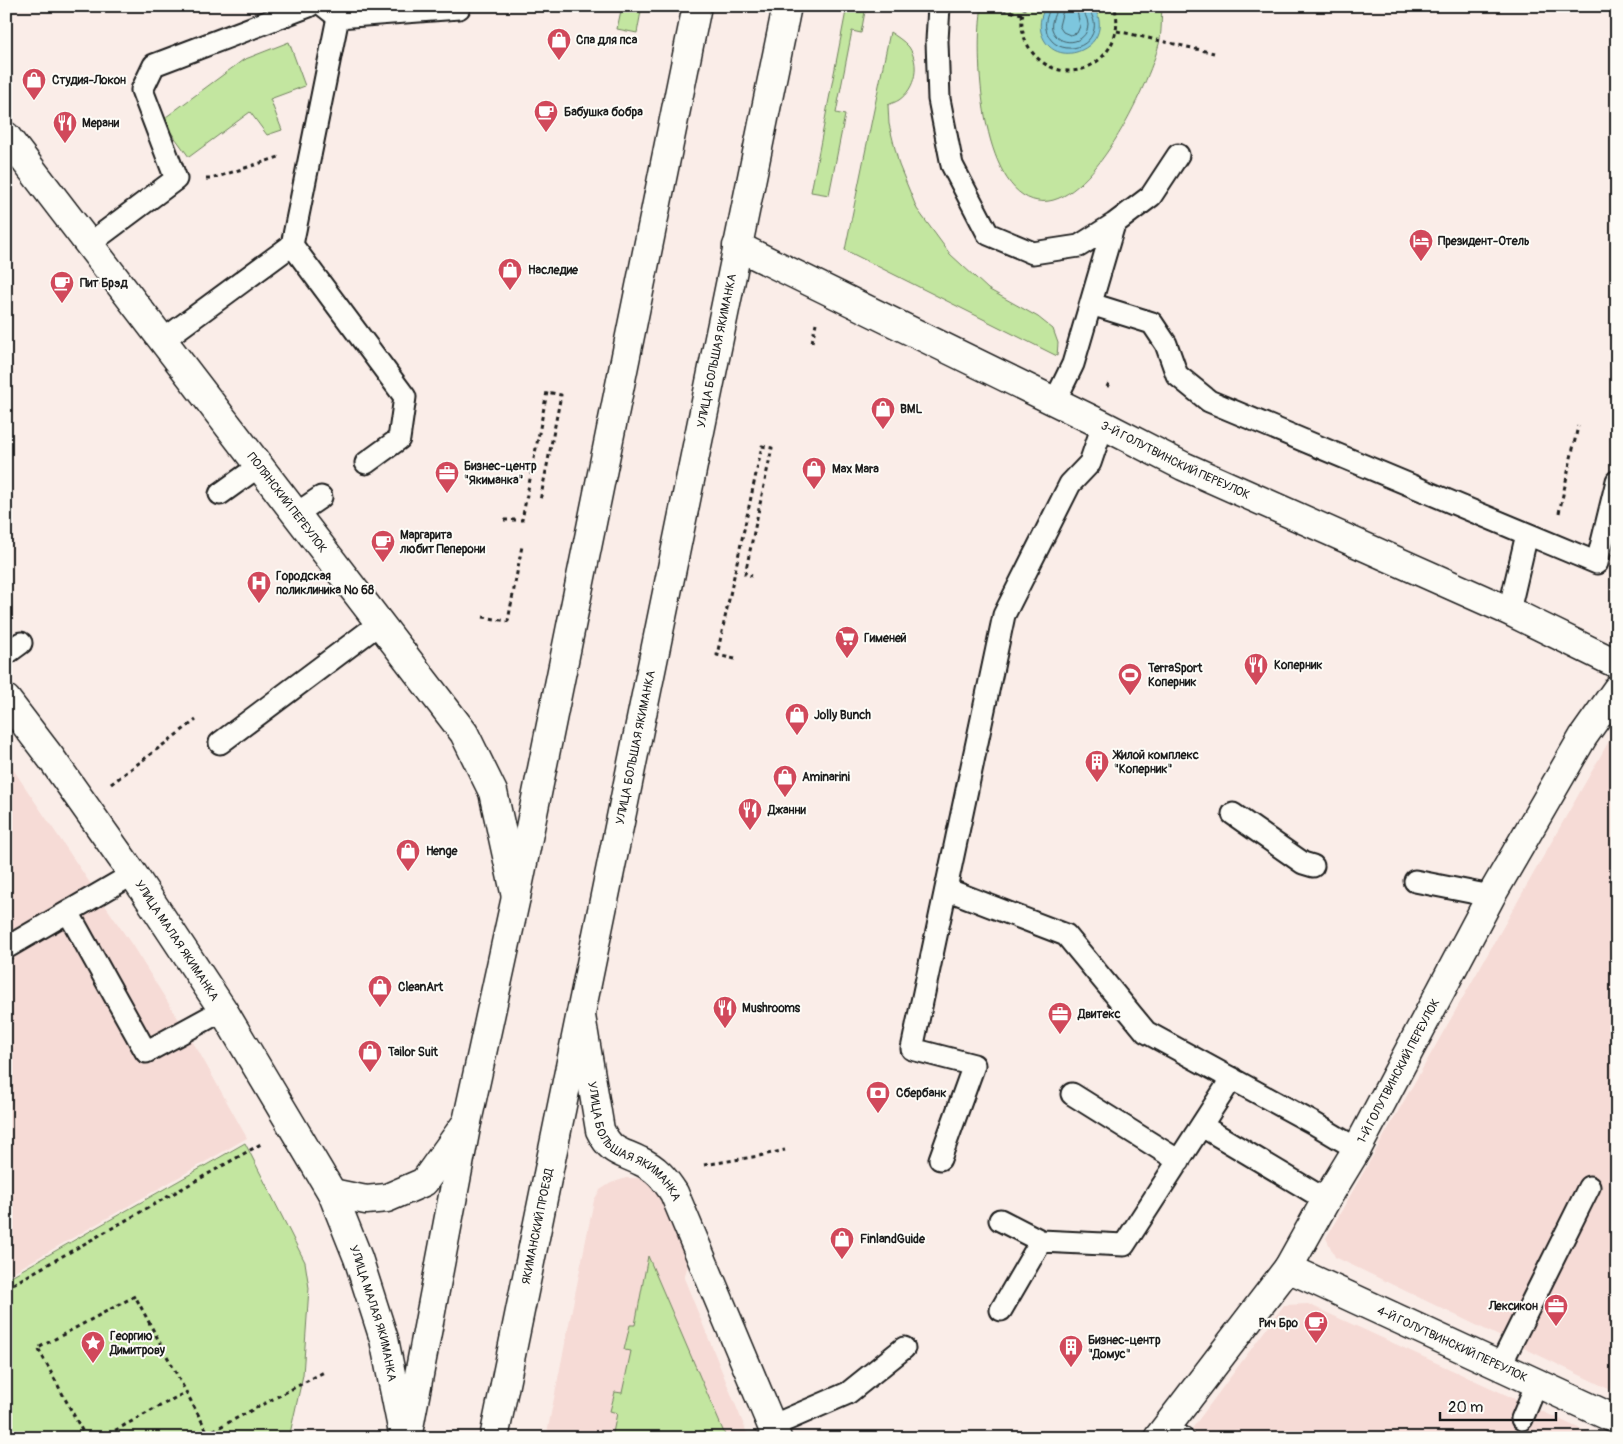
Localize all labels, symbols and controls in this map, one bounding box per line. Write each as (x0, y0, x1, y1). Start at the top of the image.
shop icon: Спа для пса (546, 27, 572, 61)
place label: Спа для пса (576, 33, 638, 48)
shop icon: Студия-Локон (21, 67, 47, 101)
place label: Студия-Локон (52, 73, 126, 88)
cafe icon: Бабушка бобра (533, 99, 559, 133)
place label: Бабушка бобра (564, 105, 643, 120)
restaurant icon: Мерани (52, 110, 78, 144)
place label: Мерани (82, 116, 120, 131)
hotel icon: Президент-Отель (1408, 228, 1434, 262)
place label: Президент-Отель (1438, 234, 1530, 249)
shop icon: Наследие (497, 257, 523, 291)
place label: Наследие (528, 263, 579, 278)
cafe icon: Пит Брэд (49, 270, 75, 304)
street label: УЛИЦА БОЛЬШАЯ ЯКИМАНКА (694, 272, 740, 429)
place label: Пит Брэд (80, 276, 128, 291)
shop icon: BML (870, 396, 896, 430)
place label: BML (900, 402, 922, 417)
street label: 3-Й ГОЛУТВИНСКИЙ ПЕРЕУЛОК (1098, 418, 1252, 503)
street label: ПОЛЯНСКИЙ ПЕРЕУЛОК (244, 450, 330, 556)
shop icon: Max Mara (801, 456, 827, 490)
place label: Бизнес-центр "Якиманка" (464, 459, 537, 488)
office icon: Бизнес-центр "Якиманка" (434, 460, 460, 494)
place label: Max Mara (832, 462, 879, 477)
place label: Маргарита любит Пеперони (399, 528, 486, 557)
cafe icon: Маргарита любит Пеперони (370, 529, 396, 563)
place label: Городская поликлиника № 68 (276, 569, 374, 598)
hospital icon: Городская поликлиника № 68 (246, 570, 272, 604)
supermarket icon: Гименей (834, 625, 860, 659)
place label: Гименей (864, 631, 907, 646)
restaurant icon: Коперник (1243, 652, 1269, 686)
place label: Коперник (1274, 658, 1323, 673)
place label: TerraSport Коперник (1147, 661, 1203, 690)
sports icon: TerraSport Коперник (1117, 662, 1143, 696)
street label: УЛИЦА БОЛЬШАЯ ЯКИМАНКА (613, 669, 659, 826)
shop icon: Jolly Bunch (784, 702, 810, 736)
place label: Jolly Bunch (814, 708, 871, 723)
place label: Жилой комплекс "Коперник" (1112, 748, 1199, 777)
building icon: Жилой комплекс "Коперник" (1084, 749, 1110, 783)
shop icon: Aminarini (772, 764, 798, 798)
place label: Aminarini (802, 770, 850, 785)
restaurant icon: Джанни (737, 797, 763, 831)
place label: Джанни (767, 803, 806, 818)
shop icon: Henge (395, 838, 421, 872)
place label: Henge (426, 844, 459, 859)
street label: УЛИЦА МАЛАЯ ЯКИМАНКА (131, 878, 222, 1004)
shop icon: CleanArt (367, 974, 393, 1008)
place label: CleanArt (398, 980, 444, 995)
restaurant icon: Mushrooms (712, 995, 738, 1029)
street label: 1-Й ГОЛУТВИНСКИЙ ПЕРЕУЛОК (1354, 996, 1443, 1146)
place label: Mushrooms (742, 1001, 801, 1016)
office icon: Двитекс (1047, 1001, 1073, 1035)
place label: Двитекс (1077, 1007, 1121, 1022)
shop icon: Tailor Suit (357, 1039, 383, 1073)
place label: Tailor Suit (387, 1045, 439, 1060)
bank icon: Сбербанк (865, 1080, 891, 1114)
street label: УЛИЦА БОЛЬШАЯ ЯКИМАНКА (584, 1081, 684, 1204)
place label: Сбербанк (896, 1086, 947, 1101)
street label: ЯКИМАНСКИЙ ПРОЕЗД (519, 1166, 557, 1286)
shop icon: FinlandGuide (829, 1226, 855, 1260)
place label: FinlandGuide (860, 1232, 926, 1247)
street label: УЛИЦА МАЛАЯ ЯКИМАНКА (346, 1243, 399, 1383)
office icon: Лексикон (1543, 1293, 1569, 1327)
place label: Лексикон (1488, 1299, 1538, 1314)
street label: 4-Й ГОЛУТВИНСКИЙ ПЕРЕУЛОК (1375, 1303, 1530, 1386)
cafe icon: Рич Бро (1303, 1310, 1329, 1344)
place label: Рич Бро (1259, 1316, 1299, 1331)
place label: Георгию Димитрову (109, 1329, 166, 1358)
place icon: Георгию Димитрову (80, 1330, 106, 1364)
place label: Бизнес-центр "Домус" (1088, 1333, 1161, 1362)
building icon: Бизнес-центр "Домус" (1058, 1334, 1084, 1368)
scale bar (1440, 1389, 1557, 1421)
text: 20 m (1448, 1398, 1483, 1417)

